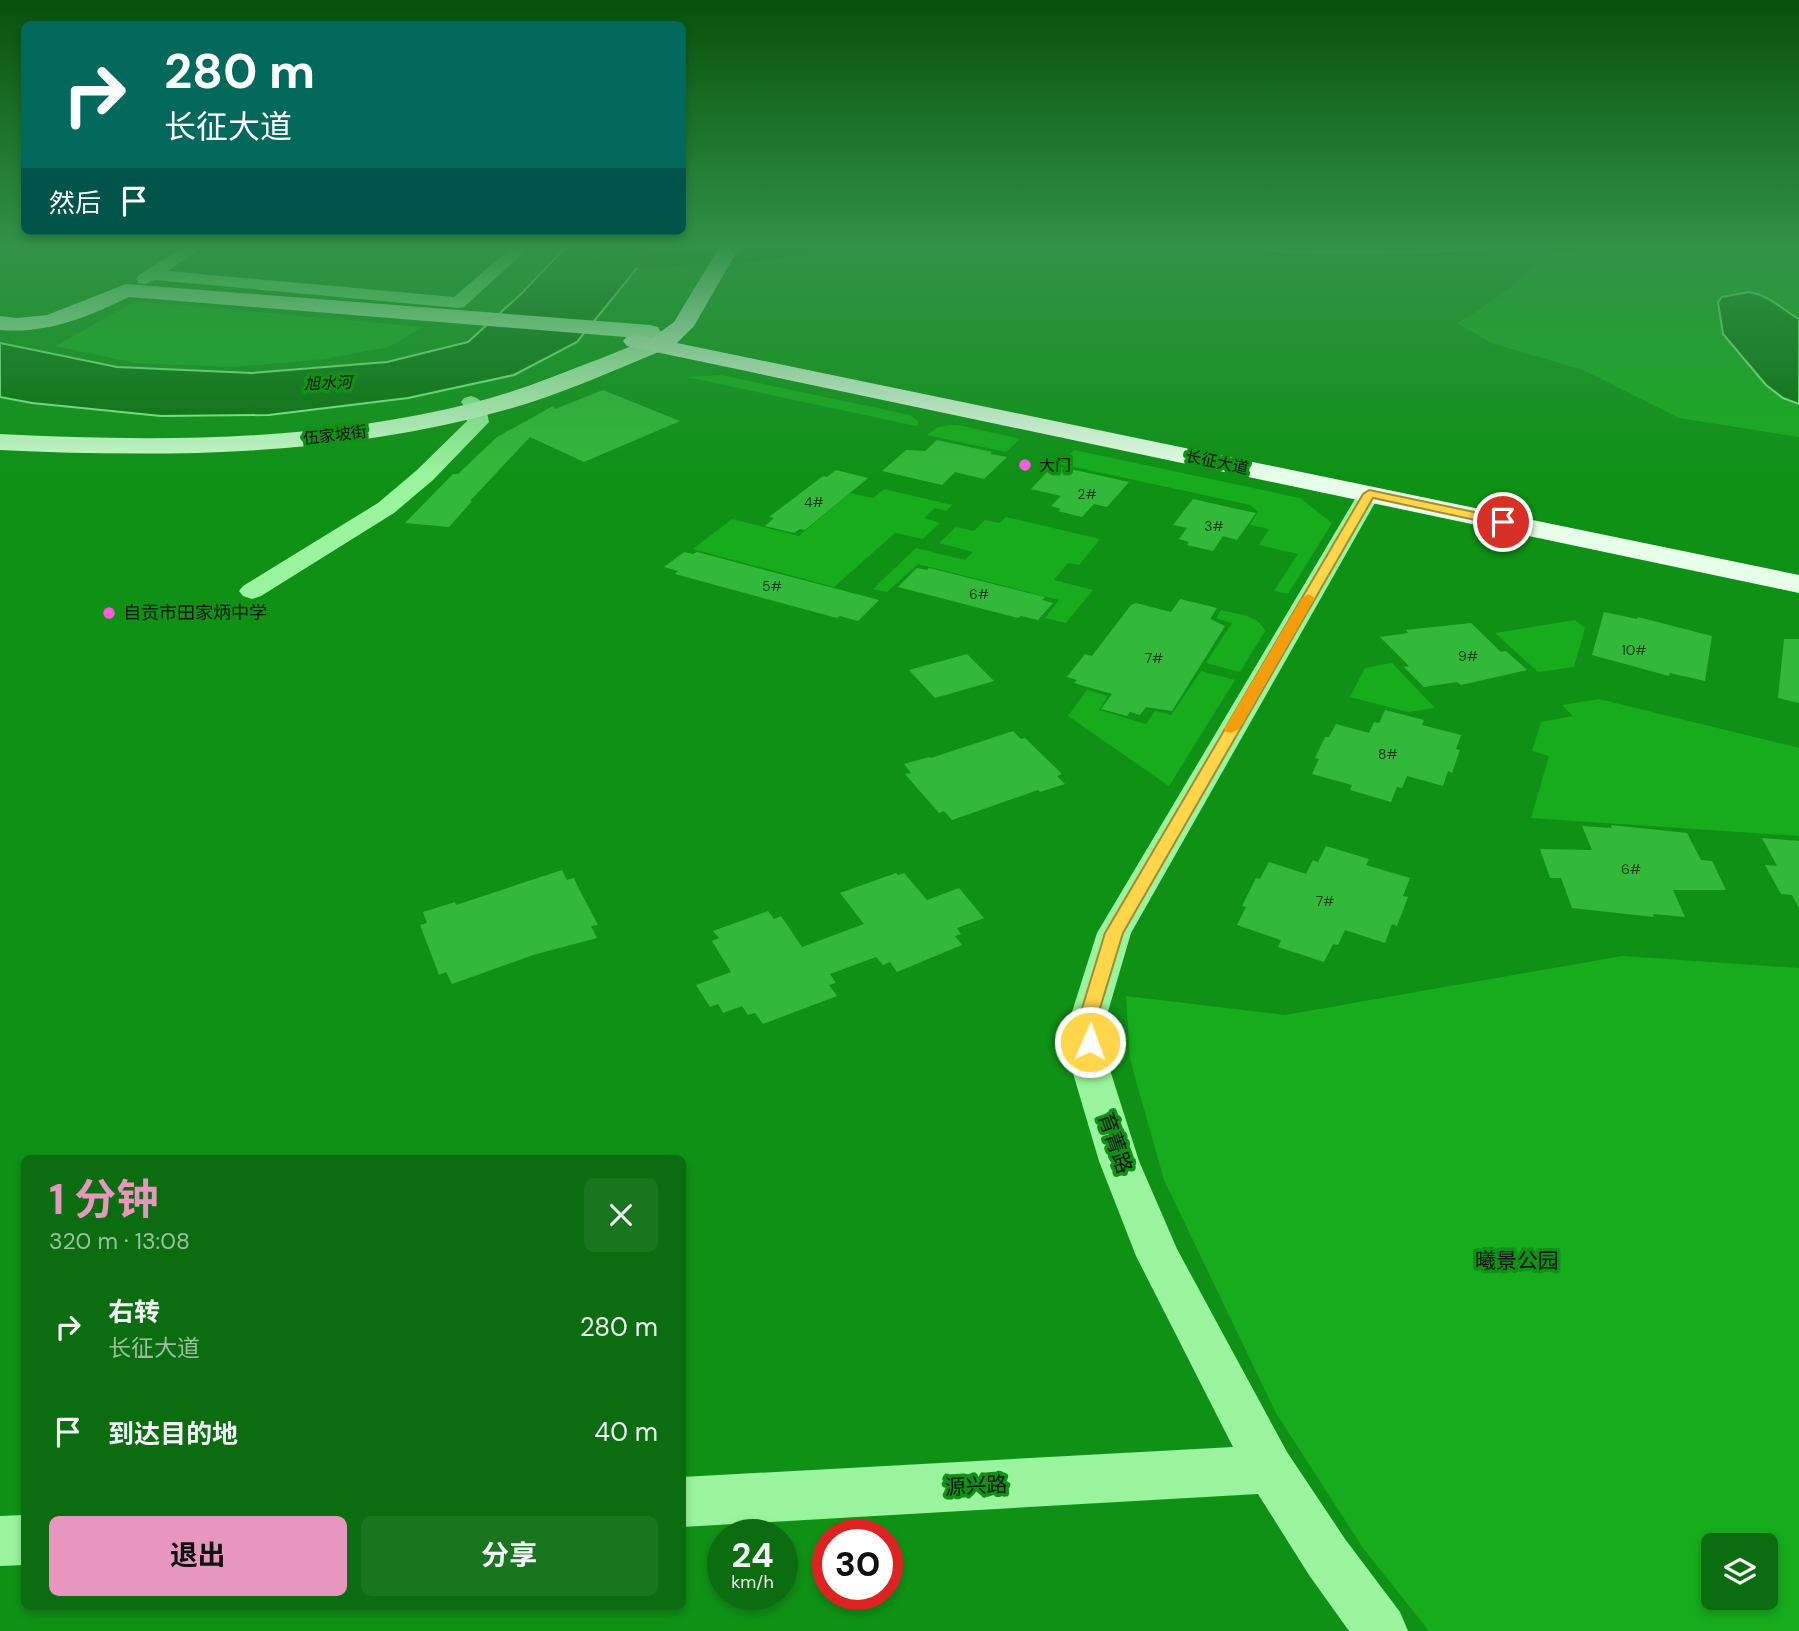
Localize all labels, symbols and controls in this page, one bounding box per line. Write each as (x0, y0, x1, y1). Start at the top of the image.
text: 280 m (164, 39, 315, 103)
icon: right (49, 49, 140, 140)
text: 长征大道 (164, 106, 292, 148)
icon: arrive (115, 182, 153, 220)
text: 然后 (49, 186, 101, 220)
water label: 旭水河 (304, 372, 355, 394)
street label: 伍家坡街 (302, 421, 368, 449)
street label: 长征大道 (1184, 445, 1250, 479)
place label: 大门 (1039, 455, 1071, 476)
marker: 大门 (1017, 457, 1033, 473)
house number: 2# (1077, 485, 1097, 503)
pin (1473, 492, 1533, 552)
house number: 4# (804, 493, 824, 511)
icon: arrive (1484, 503, 1522, 541)
house number: 3# (1204, 517, 1224, 535)
house number: 5# (762, 577, 782, 595)
house number: 6# (969, 585, 989, 603)
place label: 自贡市田家炳中学 (123, 601, 267, 625)
marker: 自贡市田家炳中学 (101, 605, 117, 621)
house number: 10# (1621, 641, 1647, 659)
house number: 9# (1458, 647, 1478, 665)
house number: 7# (1145, 649, 1163, 667)
house number: 8# (1378, 745, 1398, 763)
house number: 6# (1621, 860, 1641, 878)
house number: 7# (1316, 892, 1334, 910)
position arrow (1053, 1005, 1127, 1079)
street label: 育菁路 (1092, 1109, 1138, 1177)
text: 1 分钟 (49, 1172, 158, 1227)
button: close (584, 1178, 658, 1252)
text: 320 m · 13:08 (49, 1226, 190, 1256)
park label: 曦景公园 (1475, 1247, 1559, 1275)
text: 右转 (108, 1295, 160, 1329)
icon: right (49, 1308, 87, 1346)
text: 280 m (580, 1310, 658, 1344)
text: 长征大道 (108, 1333, 200, 1363)
icon: arrive (49, 1413, 87, 1451)
text: 40 m (594, 1415, 658, 1449)
text: 到达目的地 (108, 1417, 238, 1451)
street label: 源兴路 (944, 1470, 1008, 1502)
button: 退出 (49, 1516, 347, 1596)
button: 分享 (361, 1516, 658, 1596)
speed limit sign: 30 (812, 1519, 903, 1610)
text: 24 (731, 1532, 774, 1578)
map controls (1701, 1533, 1778, 1610)
button: layers (1701, 1533, 1778, 1610)
text: km/h (731, 1570, 774, 1594)

